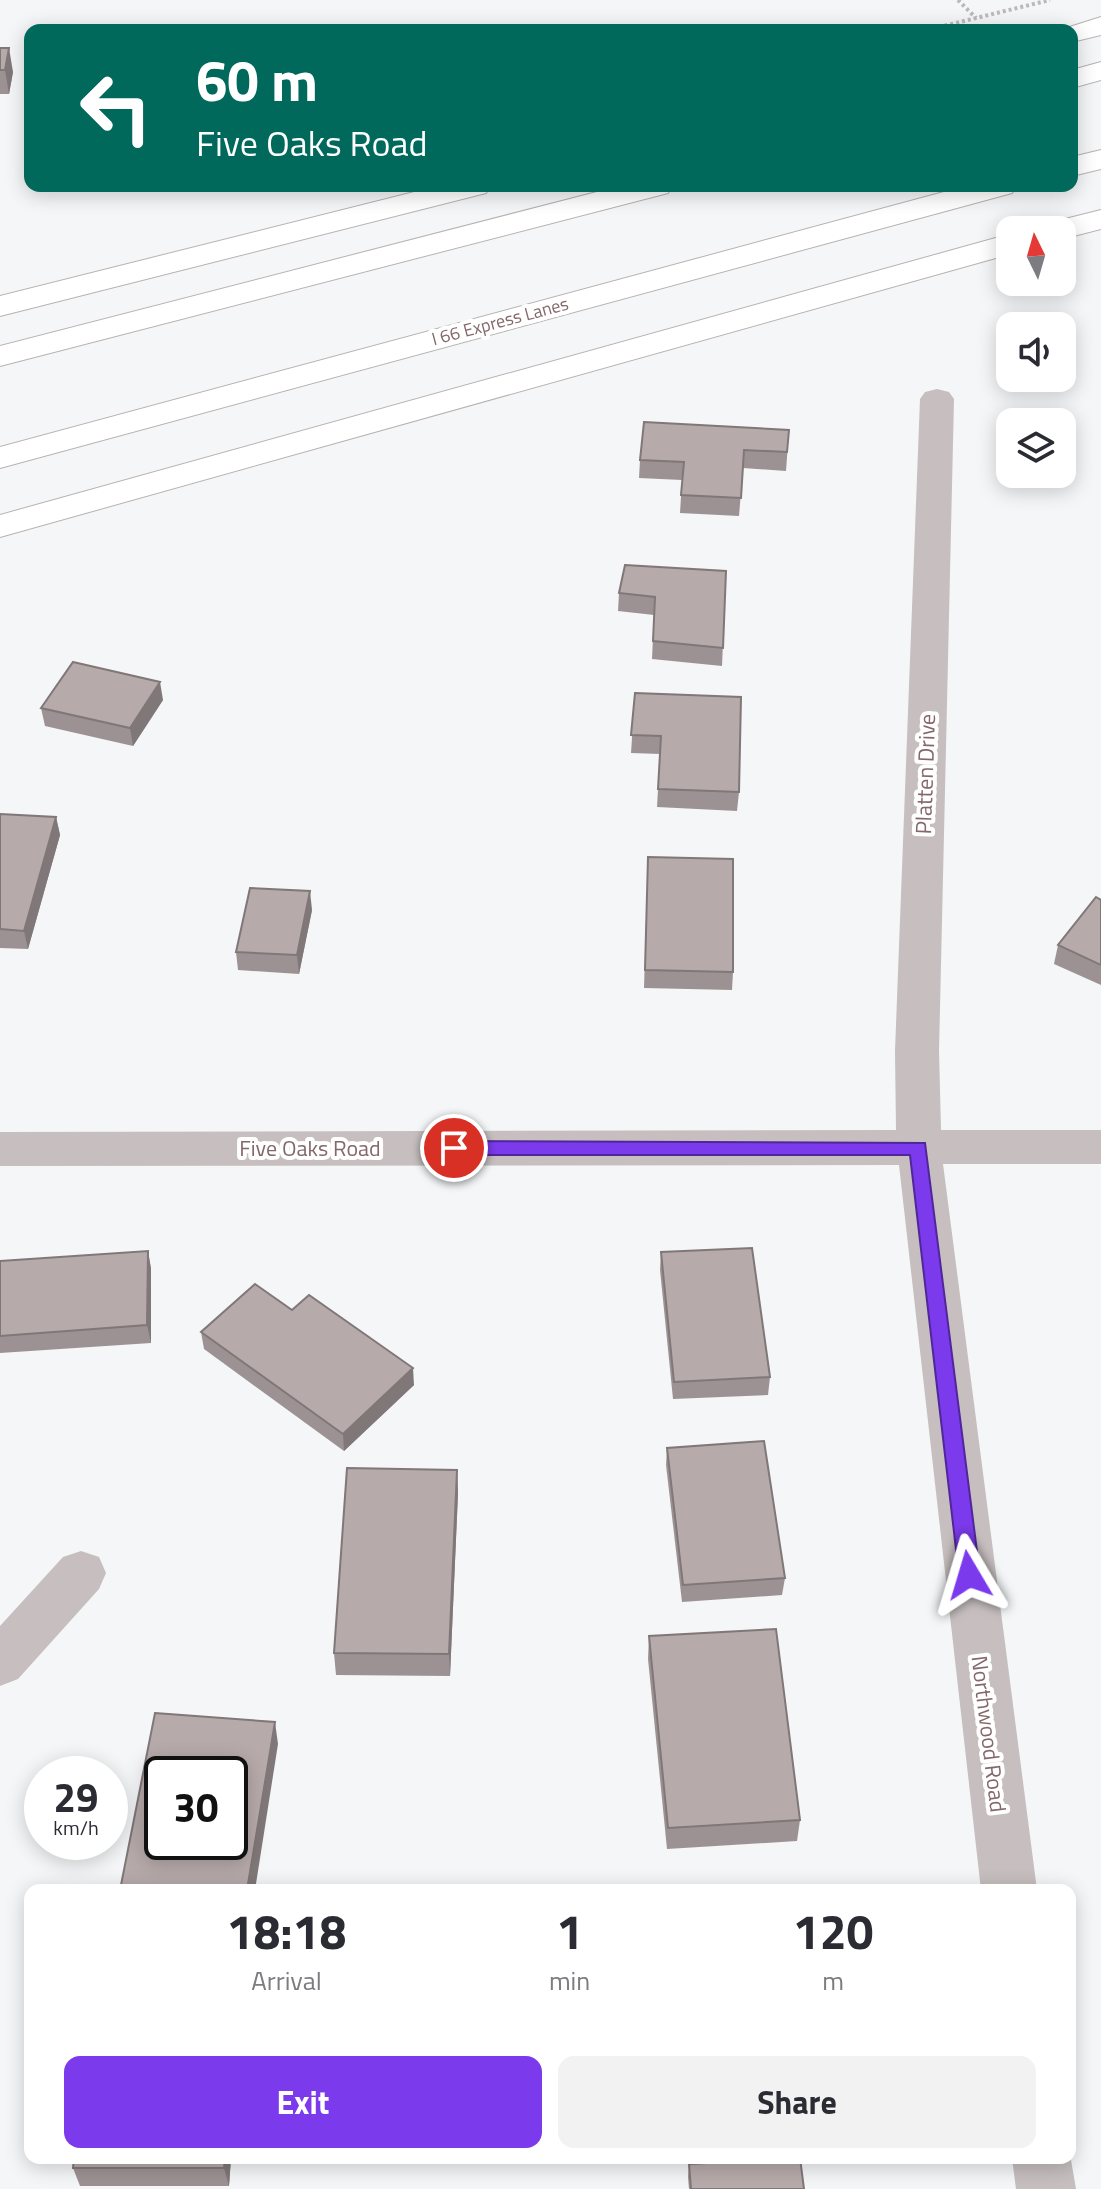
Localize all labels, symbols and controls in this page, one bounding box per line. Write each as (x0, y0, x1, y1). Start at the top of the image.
text: 60 m (196, 38, 318, 123)
icon: left (64, 56, 168, 160)
text: Five Oaks Road (196, 115, 428, 170)
north arrow (996, 216, 1076, 296)
map controls (996, 216, 1076, 488)
street label: I 66 Express Lanes (429, 290, 571, 352)
button: sound (996, 312, 1076, 392)
button: layers (996, 408, 1076, 488)
street label: Platten Drive (906, 713, 944, 835)
pin (420, 1114, 488, 1182)
icon: arrive (432, 1126, 476, 1170)
street label: Five Oaks Road (239, 1131, 381, 1165)
position arrow (927, 1533, 1011, 1617)
street label: Northwood Road (963, 1654, 1015, 1814)
speed limit sign: 30 (144, 1756, 248, 1860)
text: 29 (54, 1767, 98, 1828)
text: km/h (53, 1812, 99, 1843)
text: 18:18 (227, 1895, 346, 1968)
text: 1 (556, 1895, 583, 1968)
text: 120 (793, 1895, 873, 1968)
text: Arrival (251, 1961, 322, 2000)
text: min (549, 1961, 590, 2000)
text: m (822, 1961, 844, 2000)
button: Exit (64, 2056, 542, 2148)
button: Share (558, 2056, 1036, 2148)

